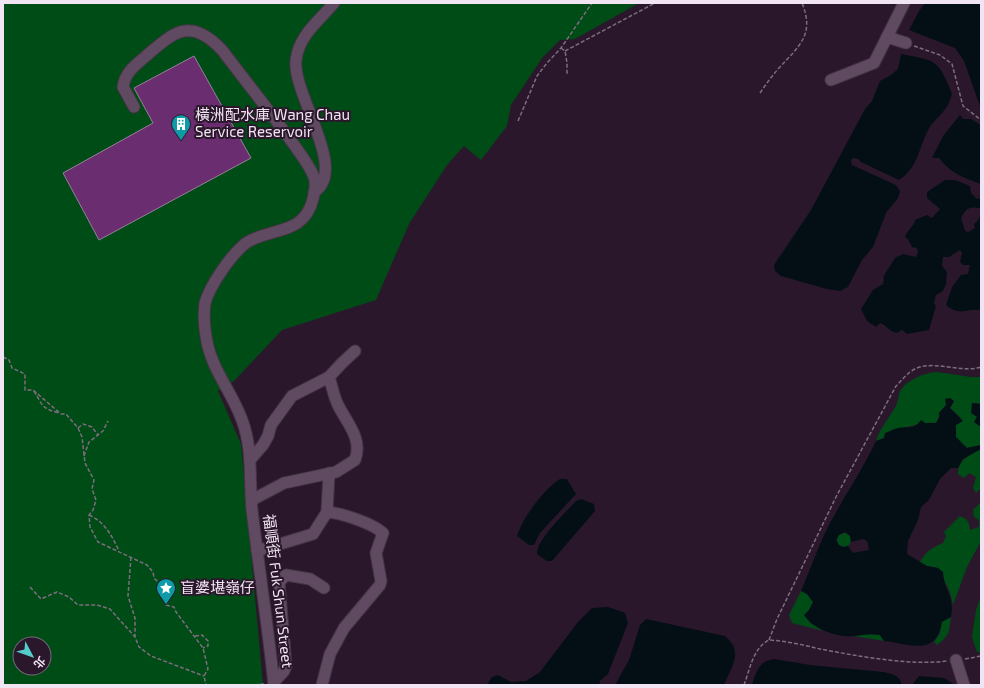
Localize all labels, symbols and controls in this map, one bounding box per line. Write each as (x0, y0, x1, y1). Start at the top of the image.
place label: 橫洲配水庫 Wang Chau Service Reservoir (195, 105, 350, 140)
building icon: 橫洲配水庫 Wang Chau Service Reservoir (170, 113, 192, 141)
street label: 福順街 Fuk Shun Street (261, 513, 297, 669)
place icon: 盲婆堪嶺仔 (155, 577, 177, 605)
place label: 盲婆堪嶺仔 (180, 578, 255, 596)
north arrow (12, 636, 52, 676)
text: 北 (31, 654, 48, 671)

